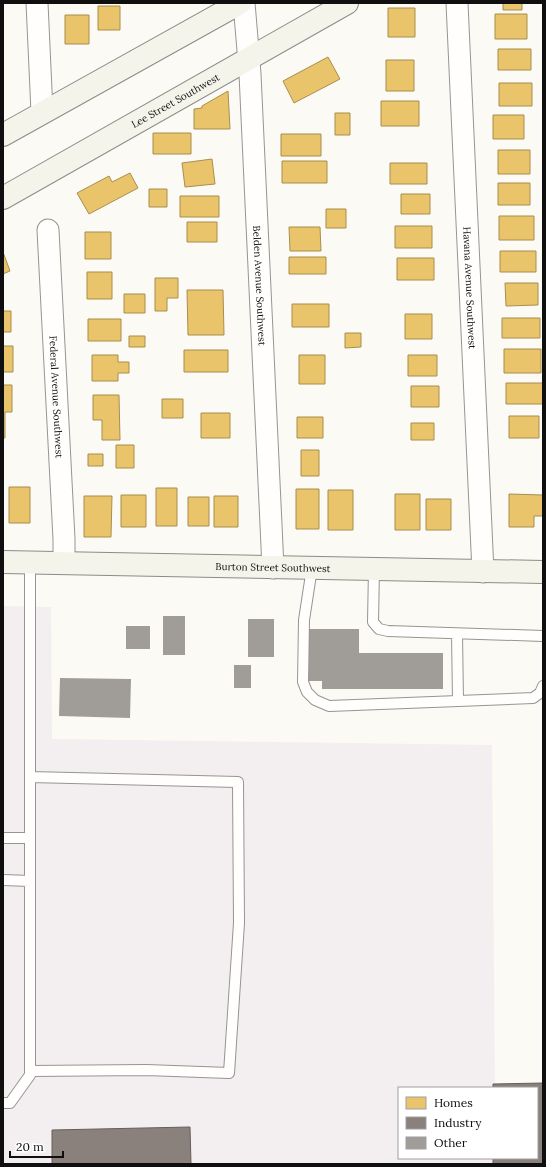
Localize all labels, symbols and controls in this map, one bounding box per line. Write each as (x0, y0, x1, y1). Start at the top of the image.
street label: Lee Street Southwest (129, 71, 222, 131)
street label: Belden Avenue Southwest (250, 225, 269, 346)
street label: Havana Avenue Southwest (460, 226, 479, 349)
street label: Federal Avenue Southwest (46, 335, 66, 459)
street label: Burton Street Southwest (215, 560, 331, 575)
legend (398, 1087, 538, 1159)
text: Homes (434, 1095, 473, 1110)
text: Industry (434, 1115, 482, 1130)
scale bar (10, 1133, 63, 1159)
text: Other (434, 1135, 468, 1150)
text: 20 m (16, 1139, 44, 1154)

